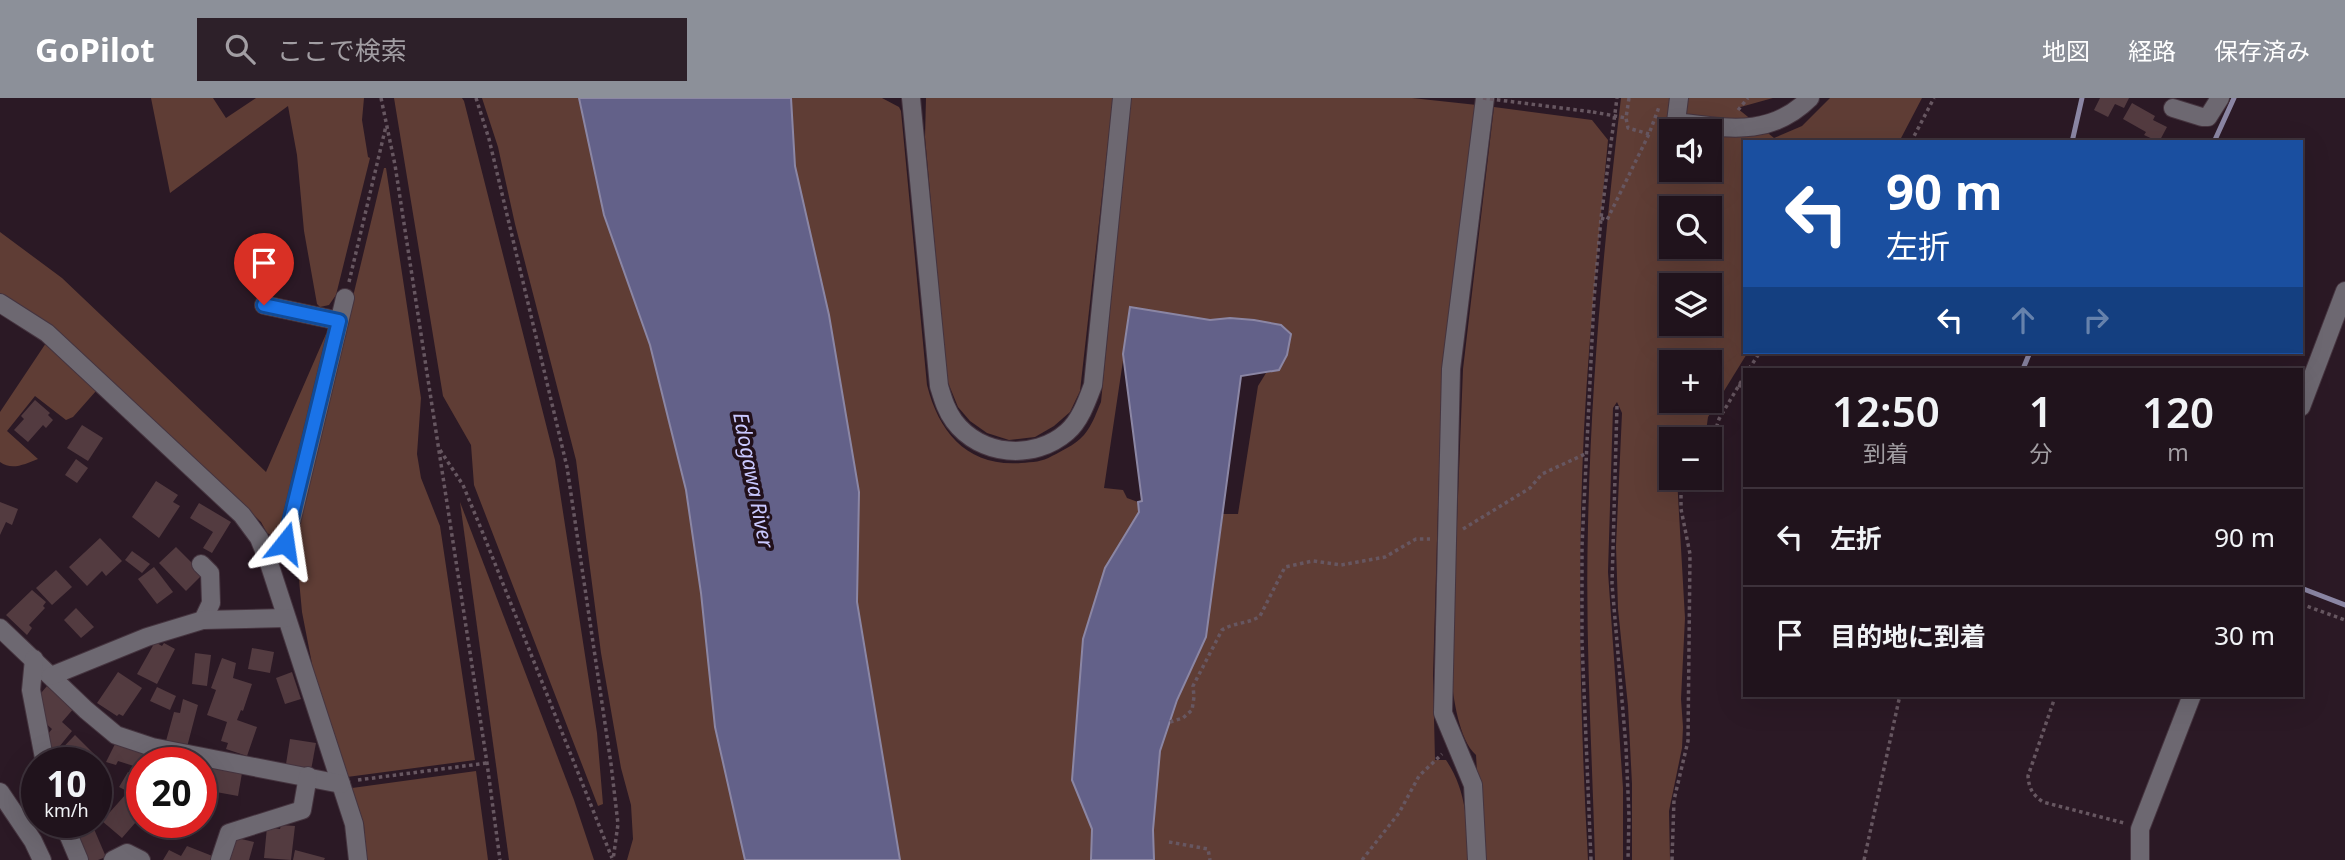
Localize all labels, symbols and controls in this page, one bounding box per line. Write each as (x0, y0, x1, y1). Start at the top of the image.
search box (197, 18, 687, 81)
text: GoPilot (35, 27, 155, 72)
icon: search (221, 30, 259, 68)
text: ここで検索 (277, 32, 407, 68)
text: 地図 (2042, 34, 2090, 67)
text: 経路 (2128, 34, 2176, 67)
text: 保存済み (2214, 34, 2310, 67)
map controls (1659, 119, 1722, 490)
button: sound (1659, 119, 1722, 182)
text: 90 m (1886, 158, 2003, 224)
icon: left (1771, 168, 1862, 259)
button: search (1659, 196, 1722, 259)
text: 左折 (1886, 224, 1950, 267)
pin (234, 233, 294, 305)
icon: arrive (245, 244, 283, 282)
button: layers (1659, 273, 1722, 336)
icon: left (1931, 301, 1969, 339)
icon: ahead (2004, 301, 2042, 339)
icon: right (2077, 301, 2115, 339)
button: + (1659, 350, 1722, 413)
text: 12:50 (1832, 382, 1940, 439)
text: 1 (2029, 382, 2053, 439)
text: 120 (2142, 383, 2214, 440)
water label: Edogawa River (727, 410, 781, 552)
button: − (1659, 427, 1722, 490)
text: m (2167, 436, 2189, 468)
text: 到着 (1863, 437, 1909, 469)
text: 分 (2029, 437, 2052, 469)
position arrow (248, 506, 322, 580)
icon: left (1771, 518, 1809, 556)
text: 90 m (2214, 519, 2275, 555)
text: 左折 (1830, 520, 1882, 556)
icon: arrive (1771, 616, 1809, 654)
text: 30 m (2214, 617, 2275, 653)
text: 目的地に到着 (1830, 618, 1986, 654)
speed limit sign: 20 (126, 747, 217, 838)
text: 10 (46, 760, 87, 807)
text: km/h (44, 798, 89, 822)

